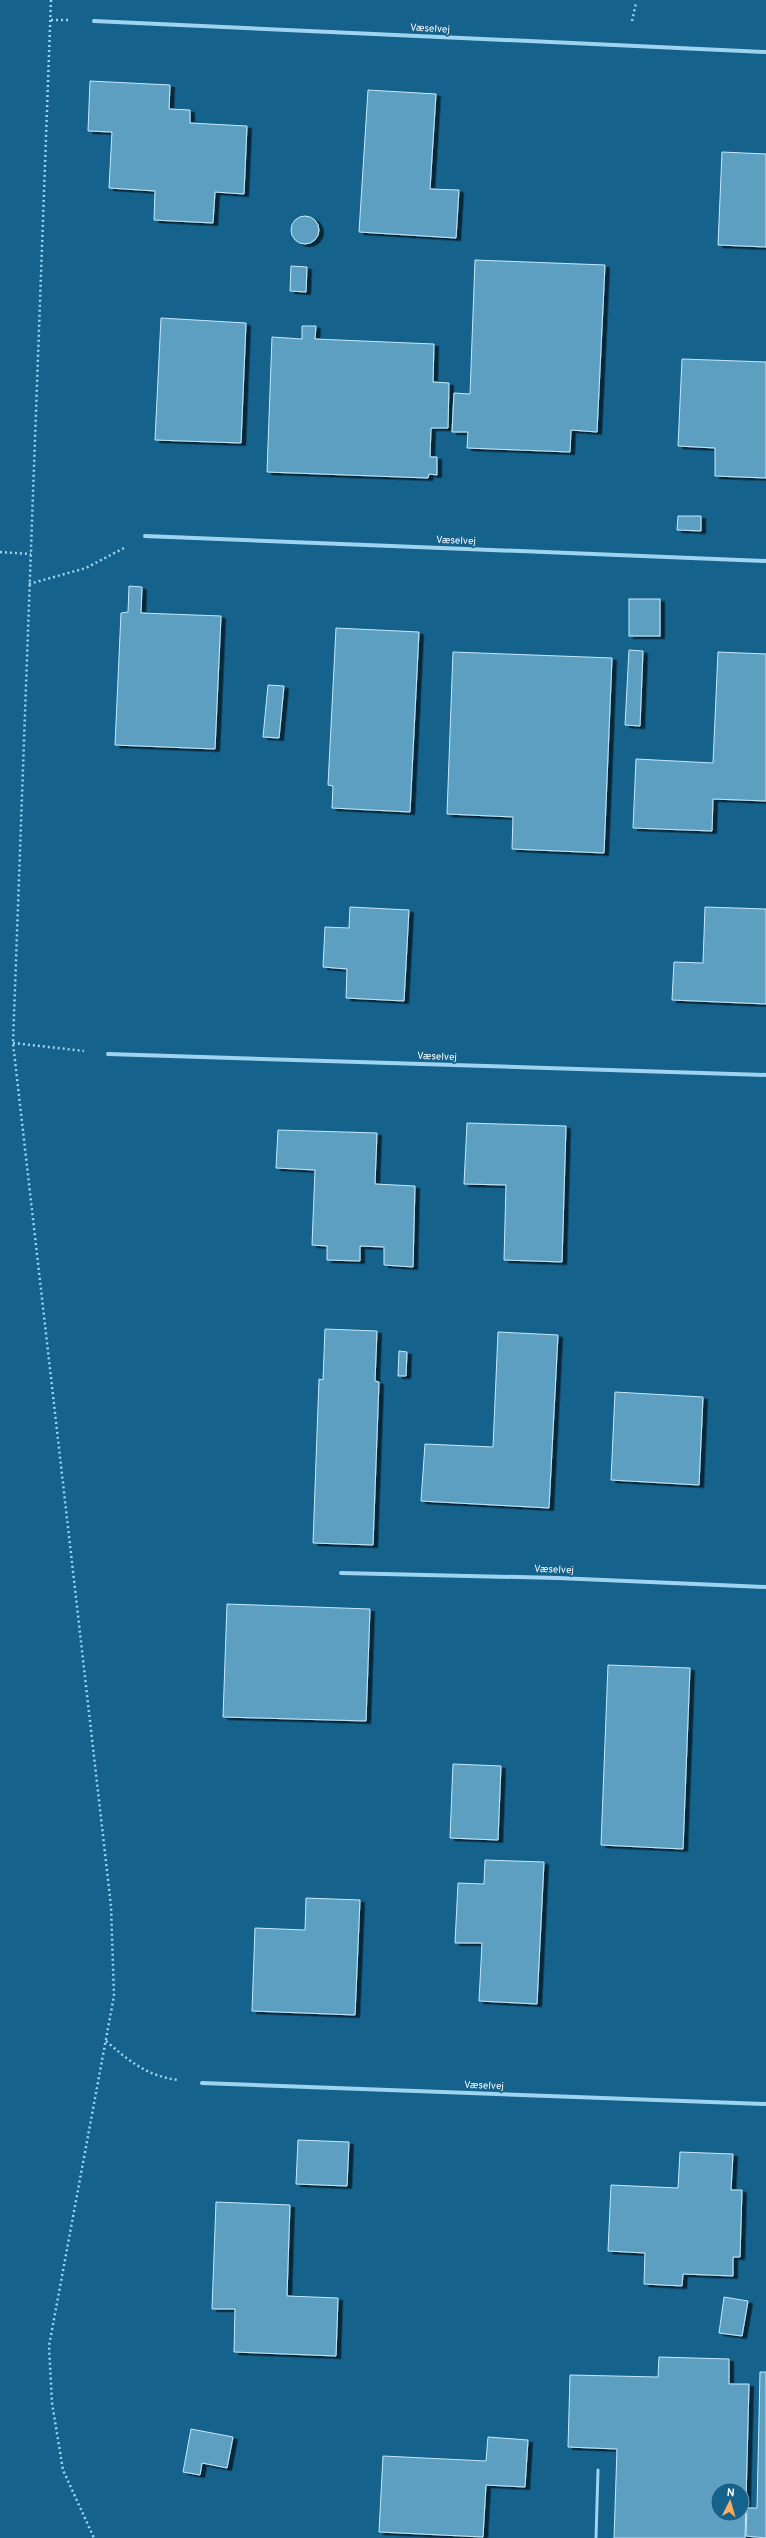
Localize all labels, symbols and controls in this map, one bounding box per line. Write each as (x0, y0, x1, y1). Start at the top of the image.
street label: Væselvej (410, 21, 450, 37)
street label: Væselvej (436, 534, 476, 548)
street label: Væselvej (417, 1050, 457, 1064)
street label: Væselvej (534, 1563, 574, 1577)
street label: Væselvej (464, 2079, 504, 2093)
north arrow (710, 2482, 750, 2522)
text: N (726, 2486, 735, 2500)

